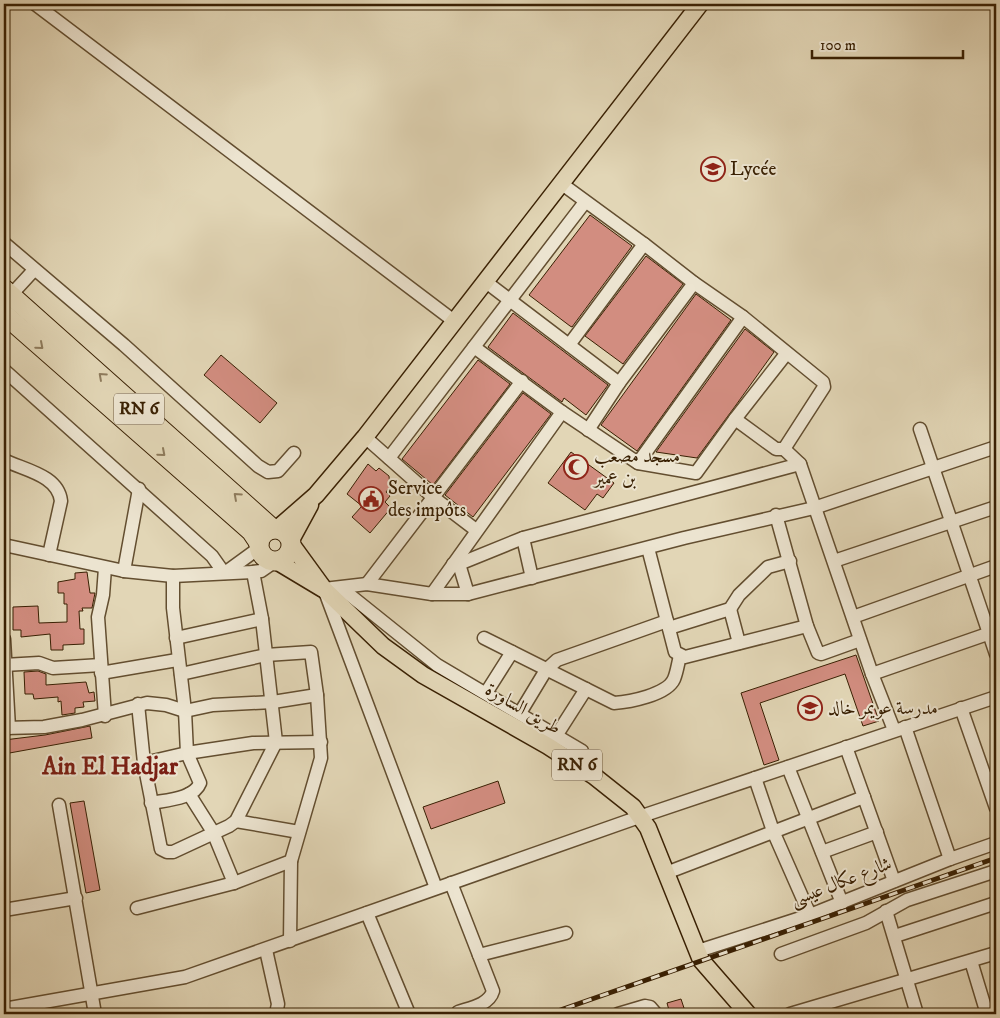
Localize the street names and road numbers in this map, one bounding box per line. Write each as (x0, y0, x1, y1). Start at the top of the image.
road number: RN 6 (114, 394, 164, 424)
street label: طريق الساورة (481, 678, 565, 740)
road number: RN 6 (552, 750, 602, 780)
street label: شارع عكال عيسى (787, 852, 896, 915)

